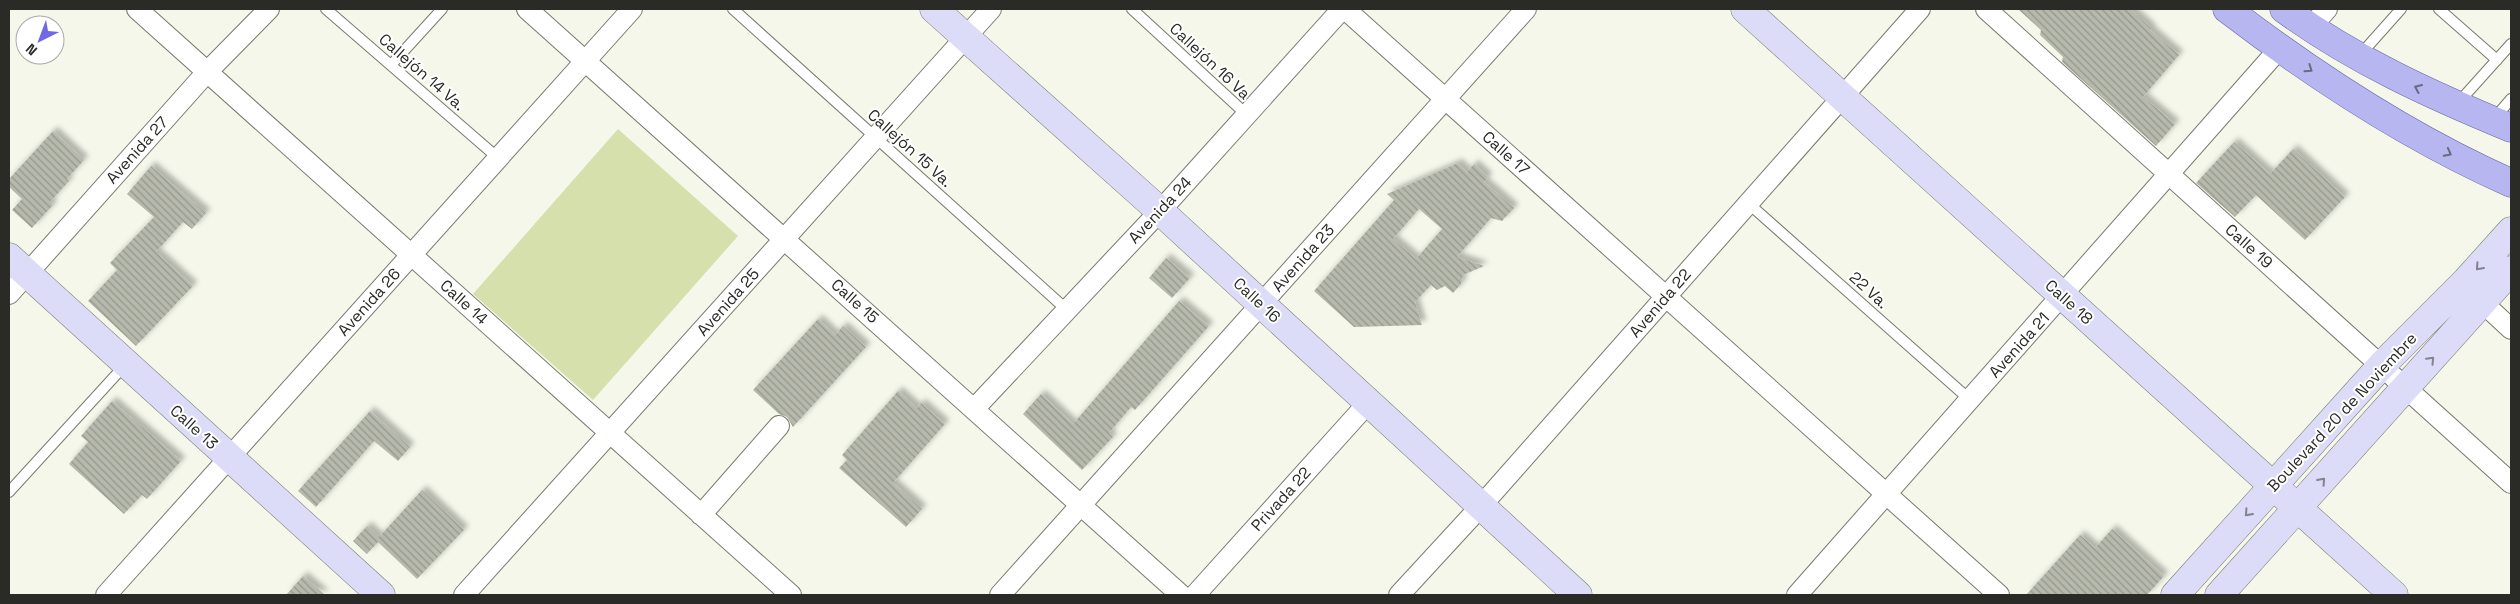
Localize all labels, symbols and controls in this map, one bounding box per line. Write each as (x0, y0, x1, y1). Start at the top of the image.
north arrow (15, 15, 65, 65)
street label: Callejón 16 Va (1165, 18, 1255, 104)
street label: Callejón 14 Va. (374, 29, 470, 115)
text: N (22, 40, 41, 59)
one-way arrow (2303, 63, 2313, 72)
one-way arrow (2414, 84, 2423, 95)
street label: Callejón 15 Va. (863, 104, 957, 192)
street label: Avenida 27 (101, 112, 173, 188)
street label: Calle 17 (1478, 126, 1534, 180)
one-way arrow (2443, 147, 2452, 157)
street label: Avenida 24 (1124, 172, 1196, 248)
street label: Calle 19 (2221, 219, 2277, 273)
street label: Avenida 23 (1267, 220, 1339, 296)
one-way arrow (2475, 262, 2484, 271)
street label: Avenida 26 (333, 264, 405, 340)
street label: Avenida 25 (692, 264, 764, 340)
street label: Avenida 22 (1624, 264, 1696, 342)
street label: 22 Va. (1845, 267, 1893, 313)
street label: Calle 16 (1229, 273, 1285, 327)
street label: Calle 15 (827, 274, 883, 328)
street label: Calle 14 (436, 275, 492, 329)
street label: Calle 18 (2041, 275, 2097, 329)
street label: Avenida 21 (1984, 308, 2054, 382)
street label: Boulevard 20 de Noviembre (2263, 328, 2421, 496)
one-way arrow (2425, 357, 2434, 366)
street label: Calle 13 (166, 400, 222, 454)
street label: Privada 22 (1246, 462, 1316, 536)
one-way arrow (2316, 477, 2325, 486)
one-way arrow (2245, 508, 2254, 517)

